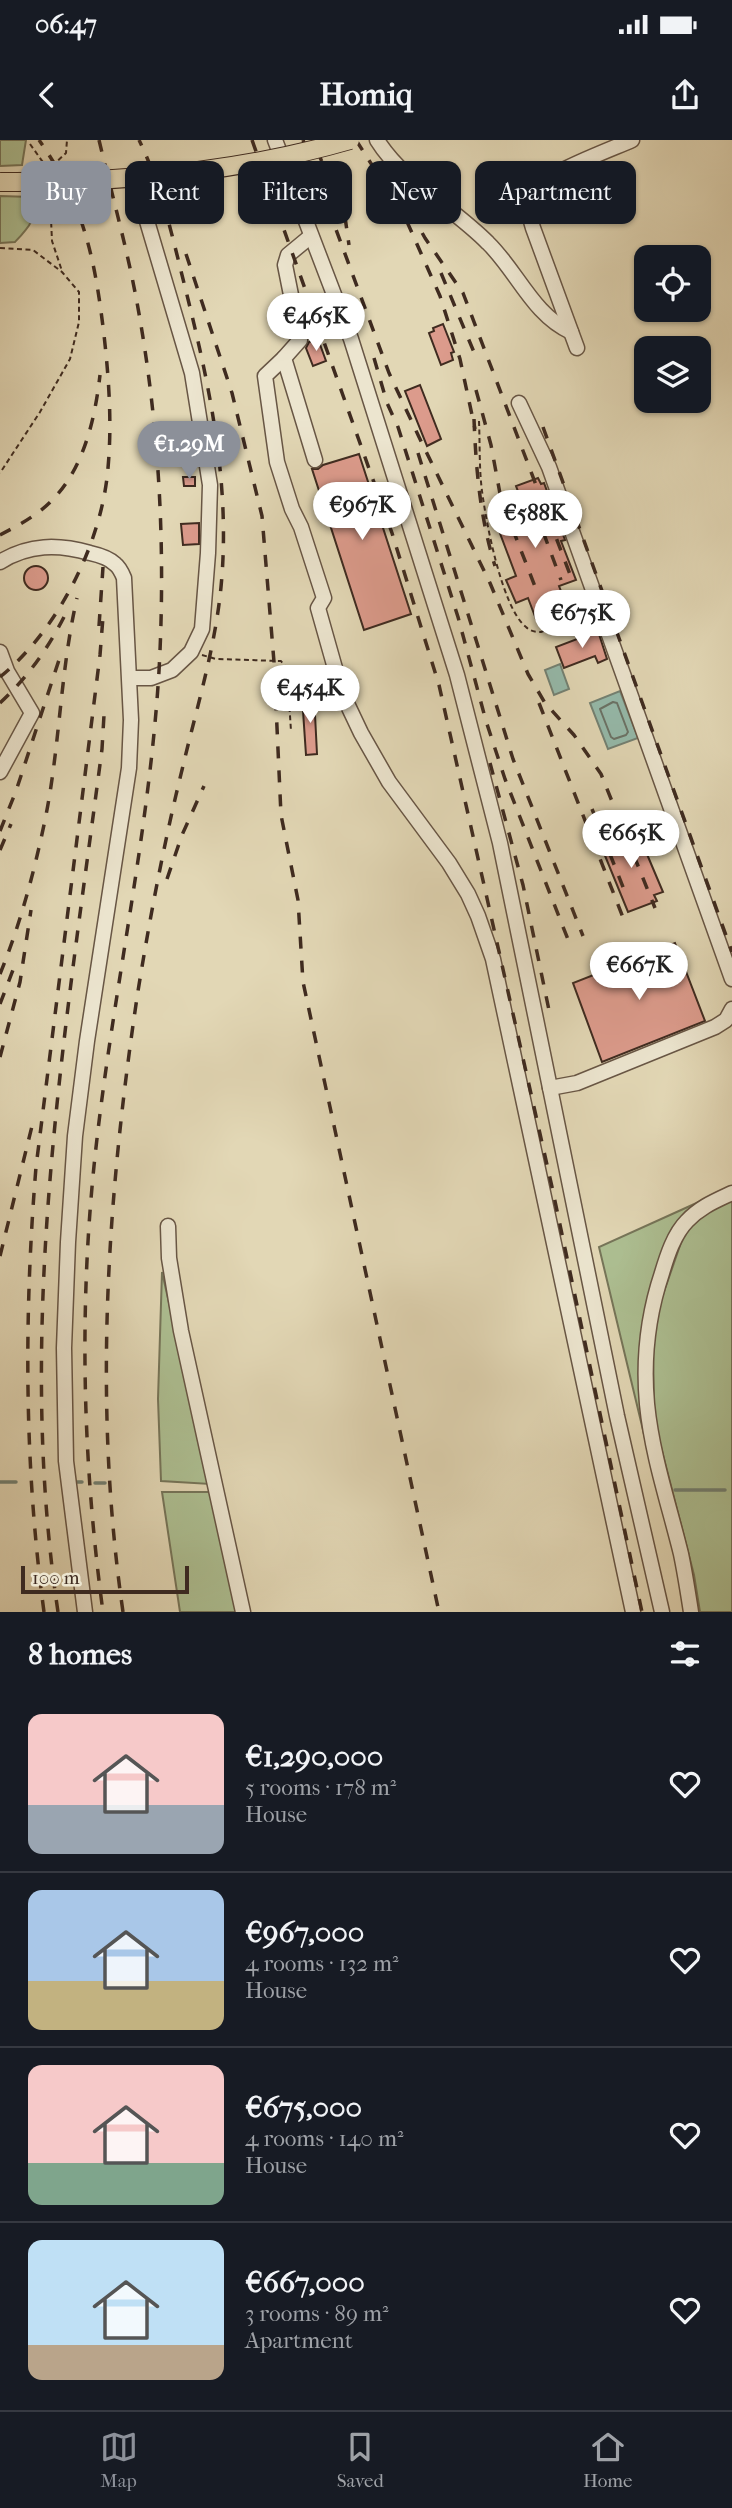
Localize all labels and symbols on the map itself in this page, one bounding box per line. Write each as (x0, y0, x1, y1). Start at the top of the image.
pin: €465K (267, 294, 365, 353)
pin: €1.29M (132, 422, 246, 481)
pin: €967K (313, 482, 411, 542)
pin: €588K (486, 490, 584, 550)
pin: €675K (533, 590, 631, 650)
pin: €454K (261, 666, 359, 725)
pin: €665K (582, 810, 680, 870)
pin: €667K (590, 942, 688, 1002)
scale bar (21, 1563, 189, 1595)

